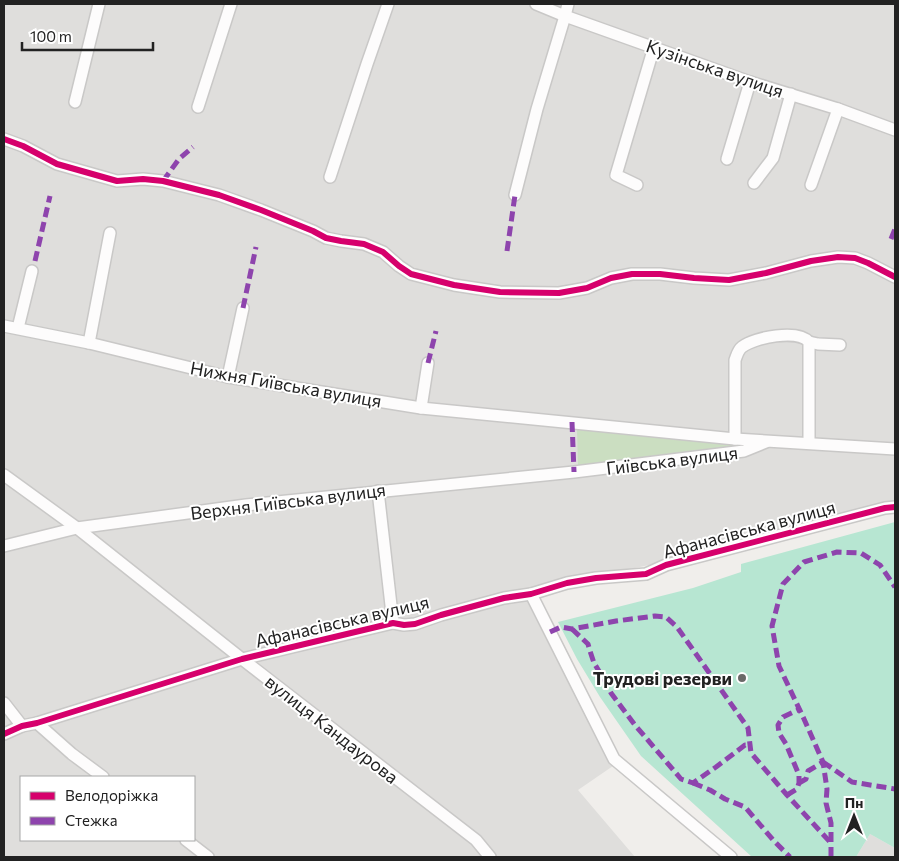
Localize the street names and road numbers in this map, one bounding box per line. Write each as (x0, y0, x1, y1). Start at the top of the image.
street label: Кузінська вулиця (643, 34, 787, 102)
street label: Нижня Гиївська вулиця (189, 356, 383, 412)
street label: Гиївська вулиця (605, 441, 739, 479)
street label: Верхня Гиївська вулиця (189, 478, 387, 524)
street label: Афанасівська вулиця (660, 495, 838, 563)
street label: Афанасівська вулиця (253, 590, 431, 652)
street label: вулиця Кандаурова (261, 670, 403, 788)

